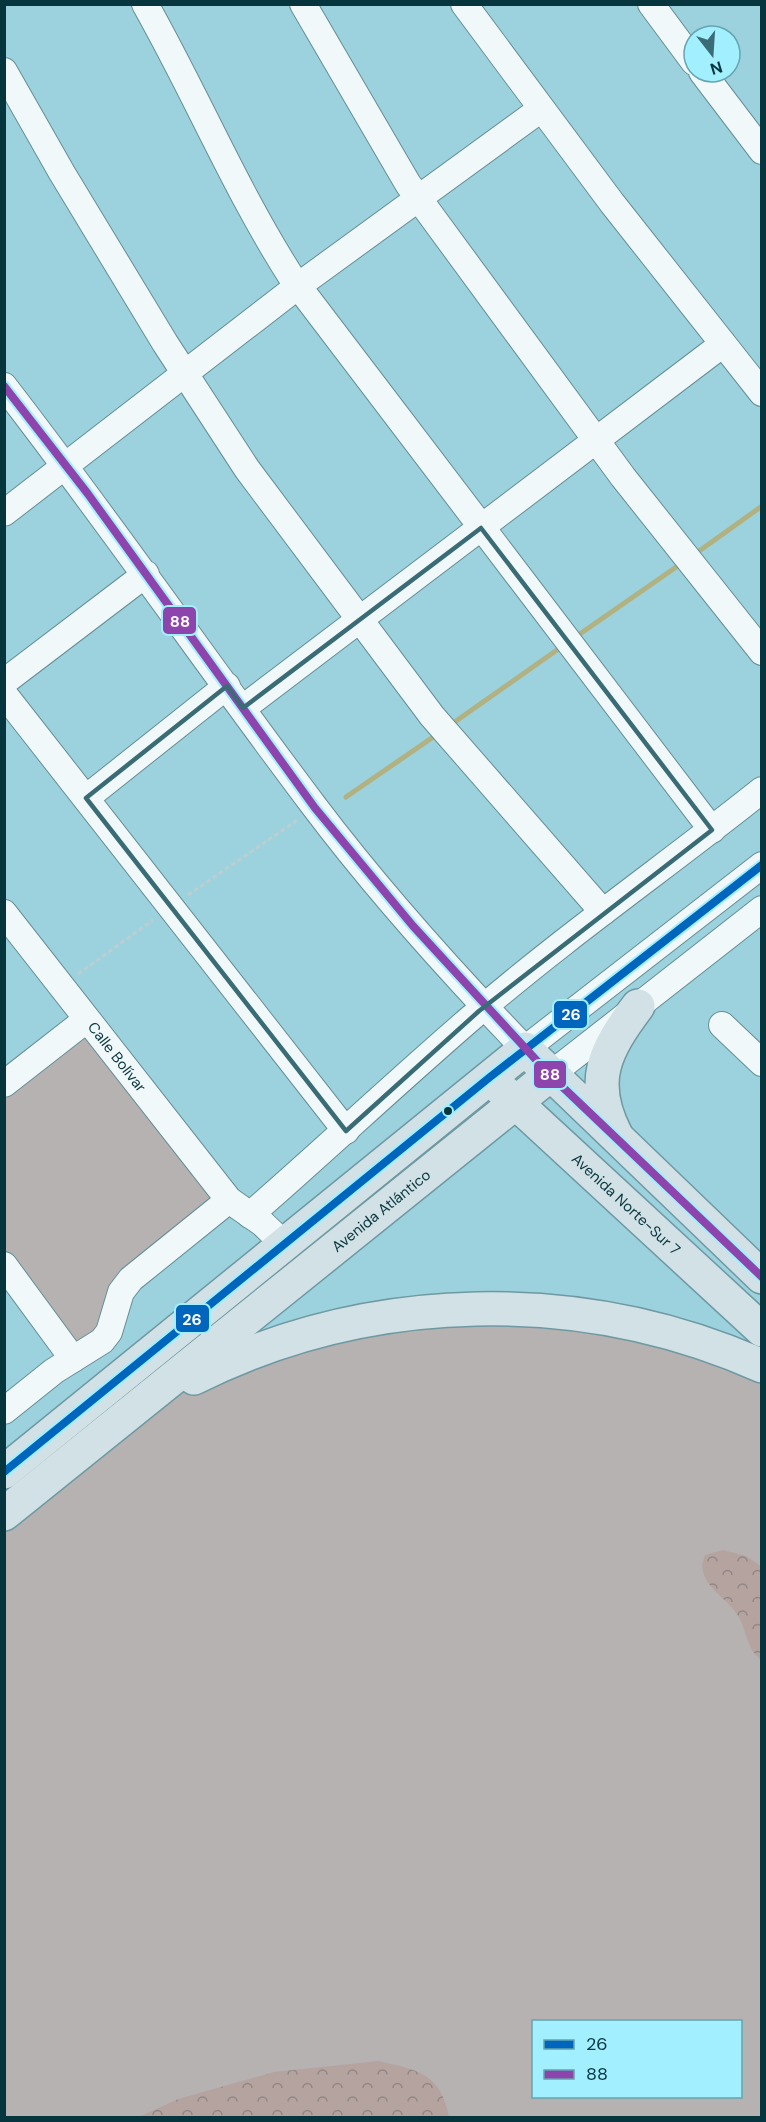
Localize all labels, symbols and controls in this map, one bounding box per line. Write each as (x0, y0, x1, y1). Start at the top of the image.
north arrow (682, 24, 742, 84)
text: N (708, 56, 725, 80)
line badge: 88 (162, 606, 197, 635)
text: 88 (170, 611, 190, 632)
line badge: 26 (553, 1000, 588, 1029)
text: 26 (561, 1004, 581, 1025)
street label: Calle Bolívar (83, 1018, 151, 1097)
line badge: 88 (533, 1060, 567, 1089)
text: 88 (540, 1064, 560, 1085)
unlabelled marker (442, 1105, 454, 1117)
street label: Avenida Norte-Sur 7 (567, 1149, 685, 1260)
street label: Avenida Atlántico (328, 1165, 435, 1257)
line badge: 26 (175, 1304, 210, 1333)
text: 26 (182, 1309, 202, 1330)
legend (532, 2020, 742, 2098)
text: 26 (586, 2032, 608, 2056)
text: 88 (586, 2062, 608, 2086)

